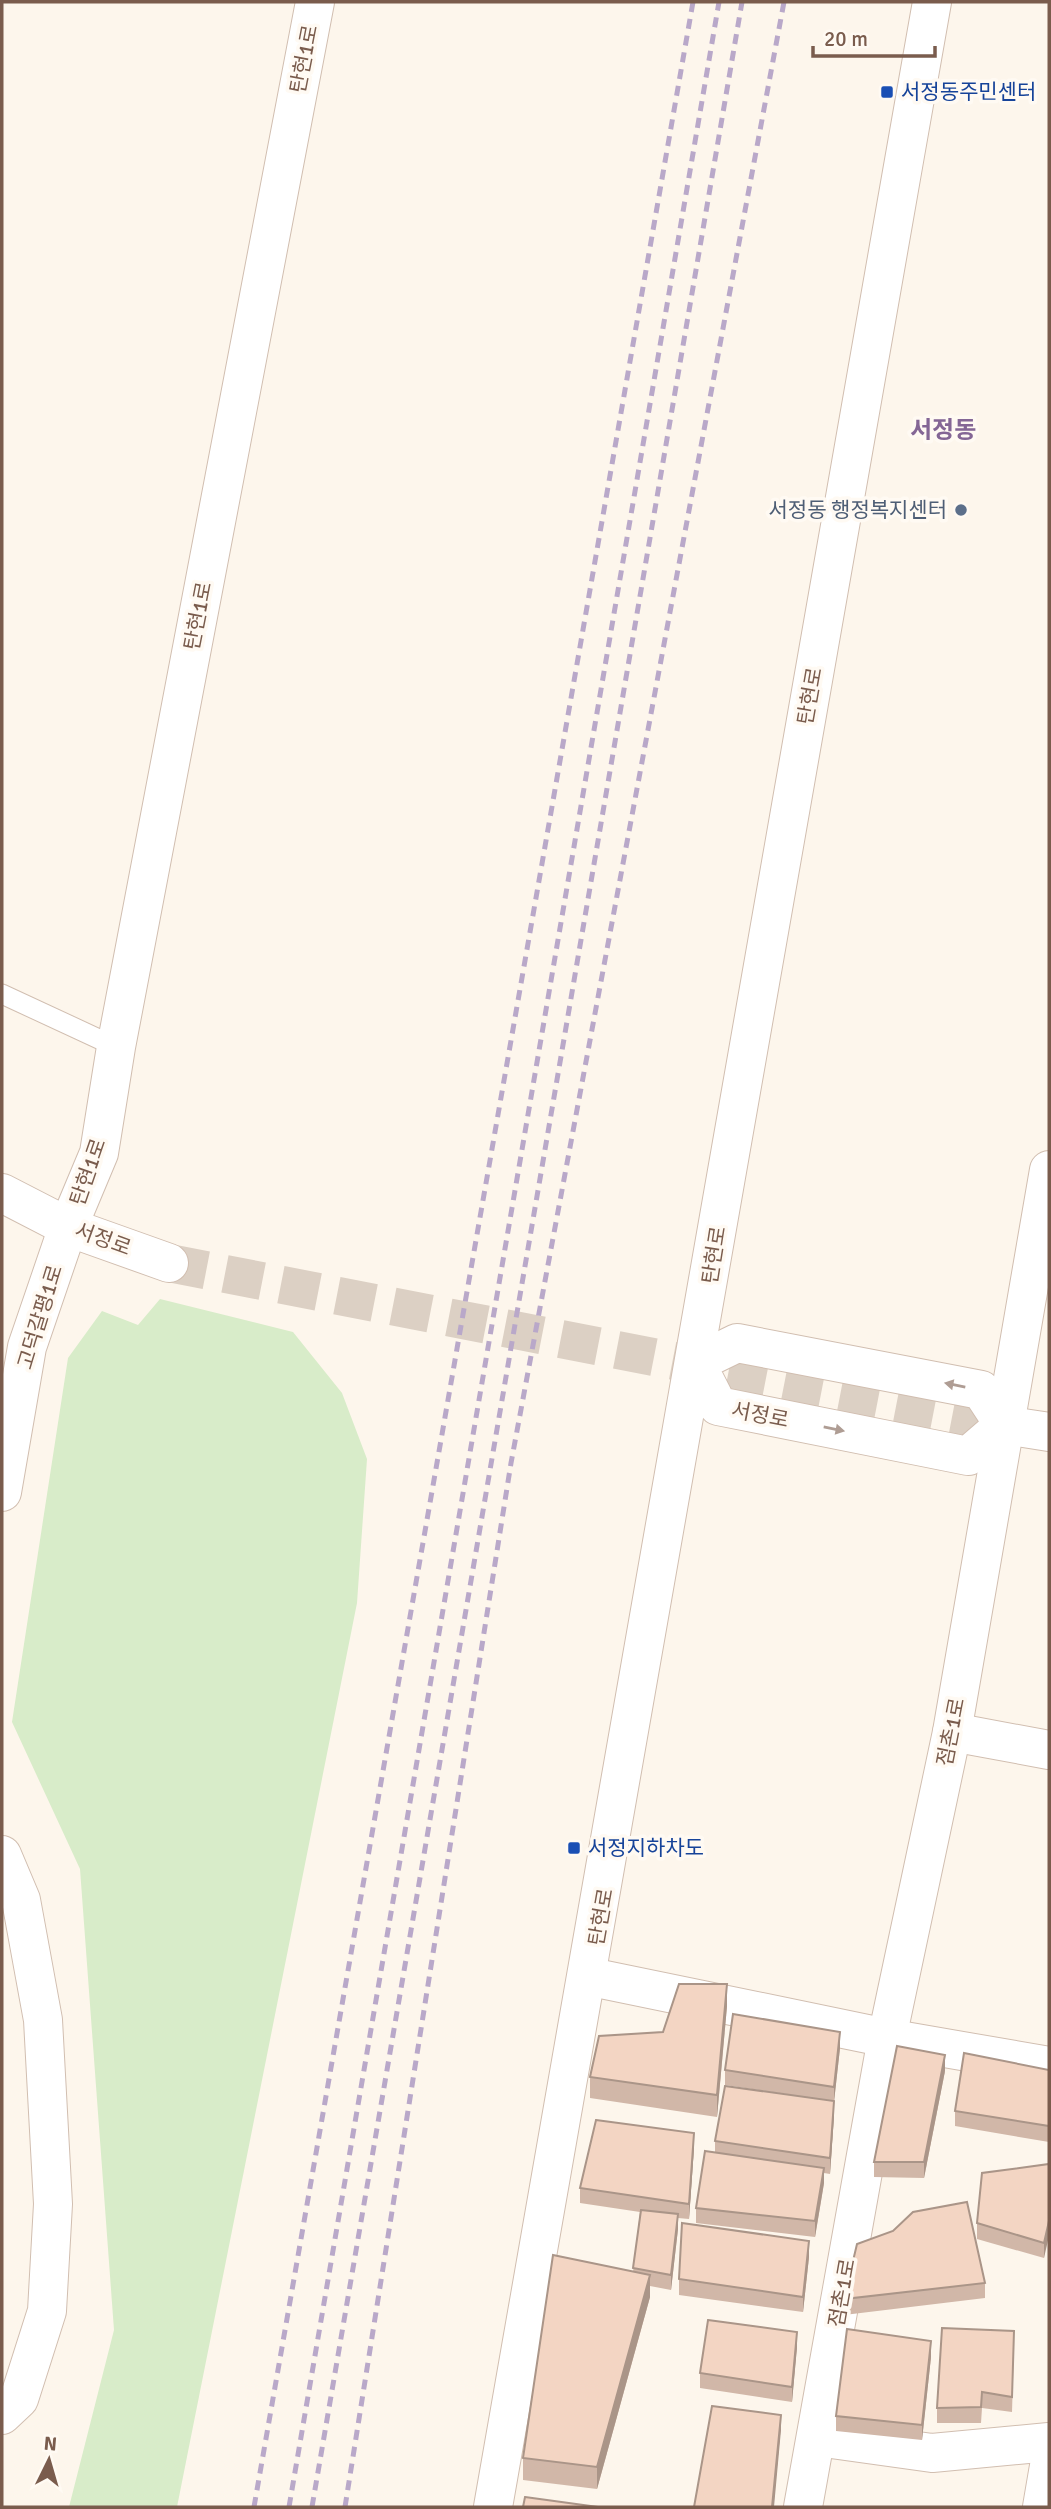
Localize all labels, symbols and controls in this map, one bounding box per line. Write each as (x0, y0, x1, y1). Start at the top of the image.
scale bar (813, 14, 936, 58)
street label: 탄현1로 (285, 22, 323, 96)
text: 20 m (824, 26, 868, 52)
place label: 서정동주민센터 (901, 79, 1036, 105)
marker: 서정동주민센터 (879, 84, 895, 100)
district label: 서정동 (910, 415, 976, 445)
place label: 서정동 행정복지센터 (769, 497, 947, 523)
marker: 서정동 행정복지센터 (953, 502, 969, 518)
street label: 탄현1로 (179, 579, 217, 653)
street label: 탄현로 (792, 665, 828, 727)
street label: 탄현1로 (64, 1135, 112, 1209)
street label: 서정로 (71, 1217, 135, 1261)
street label: 탄현로 (697, 1224, 731, 1286)
street label: 고덕갈평1로 (12, 1262, 68, 1372)
one-way arrow (944, 1380, 966, 1391)
street label: 서정로 (729, 1397, 791, 1433)
one-way arrow (823, 1424, 845, 1435)
street label: 점촌1로 (932, 1695, 970, 1769)
place label: 서정지하차도 (588, 1835, 704, 1861)
marker: 서정지하차도 (566, 1840, 582, 1856)
street label: 탄현로 (583, 1886, 619, 1948)
street label: 점촌1로 (823, 2257, 861, 2329)
north arrow (14, 2425, 84, 2495)
text: N (43, 2432, 58, 2457)

